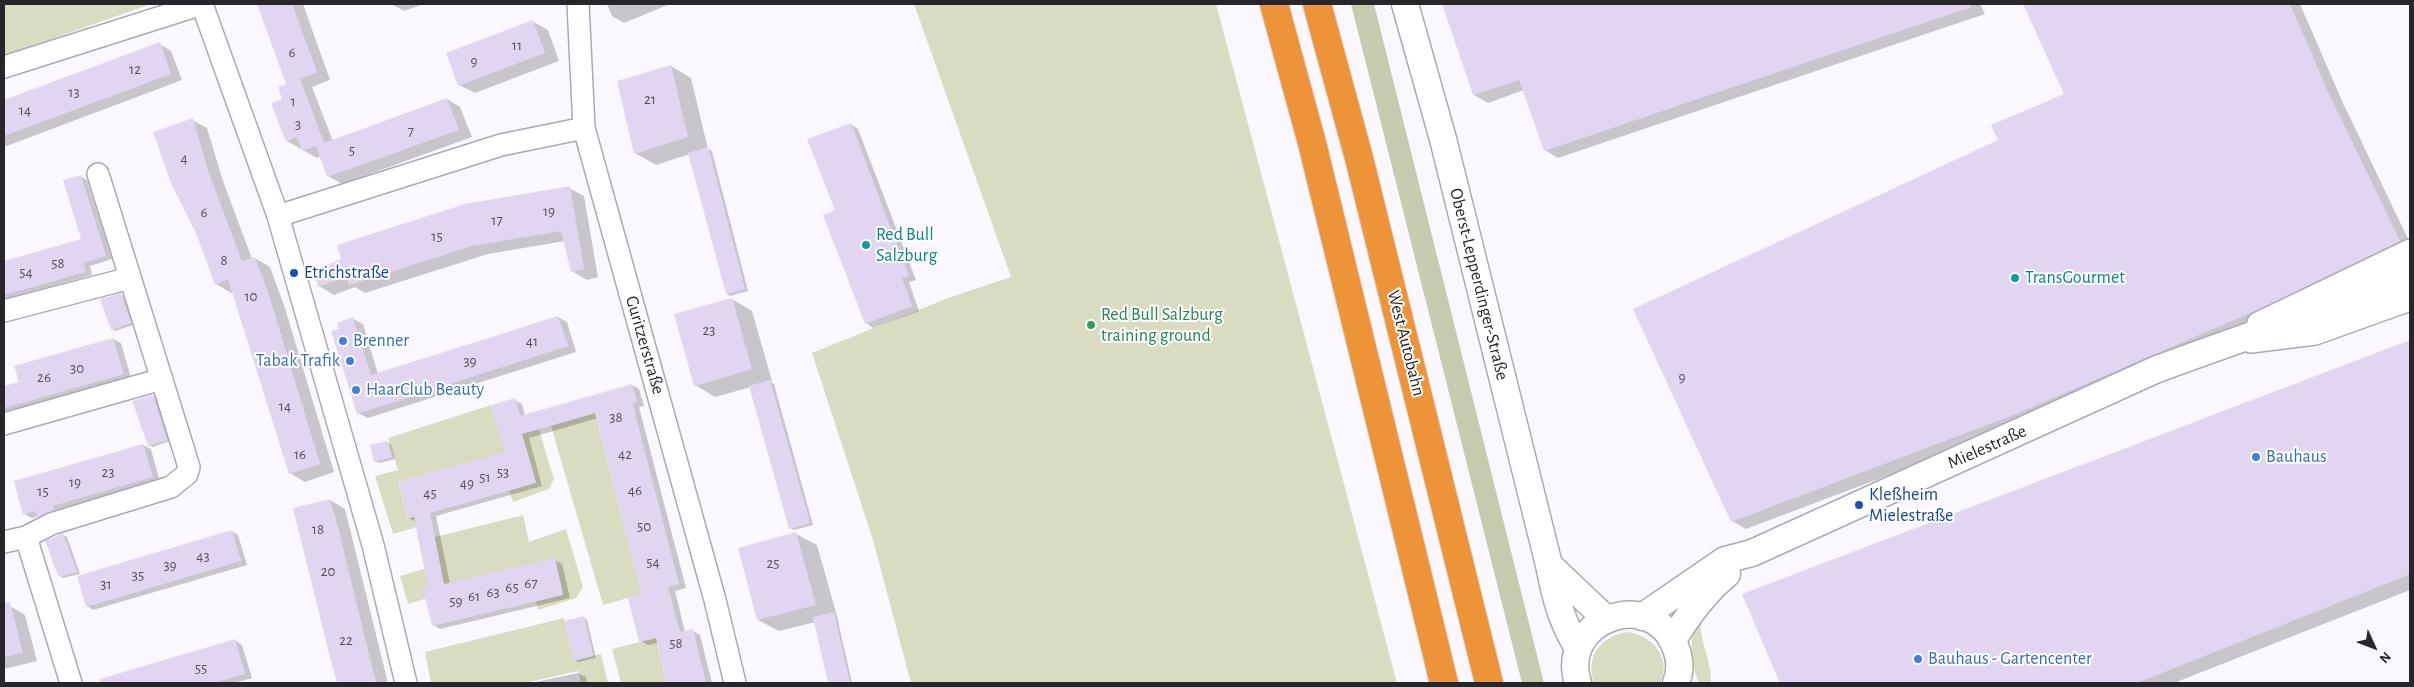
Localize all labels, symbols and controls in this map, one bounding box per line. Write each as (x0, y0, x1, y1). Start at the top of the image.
house number: 11 (512, 36, 522, 54)
house number: 6 (288, 43, 296, 61)
house number: 9 (470, 52, 478, 70)
house number: 12 (129, 60, 141, 78)
house number: 13 (68, 83, 80, 101)
house number: 21 (644, 90, 656, 108)
house number: 1 (290, 92, 296, 110)
house number: 14 (19, 101, 31, 119)
house number: 3 (295, 115, 301, 133)
house number: 7 (408, 122, 414, 140)
house number: 5 (349, 141, 355, 159)
house number: 4 (180, 149, 188, 167)
street label: Oberst-Lepperdinger-Straße (1445, 186, 1513, 382)
house number: 19 (543, 202, 555, 220)
house number: 6 (200, 203, 208, 221)
house number: 17 (491, 211, 503, 229)
place label: Red Bull Salzburg (876, 224, 937, 266)
house number: 15 (431, 227, 443, 245)
marker: Red Bull Salzburg (860, 239, 872, 251)
house number: 8 (220, 251, 228, 269)
house number: 58 (51, 254, 65, 272)
place label: Etrichstraße (304, 262, 389, 284)
house number: 54 (19, 263, 33, 281)
marker: Etrichstraße (288, 267, 300, 279)
place label: TransGourmet (2025, 267, 2125, 289)
marker: TransGourmet (2009, 272, 2021, 284)
house number: 10 (244, 287, 258, 305)
street label: West Autobahn (1382, 288, 1430, 398)
street label: Guritzerstraße (621, 293, 669, 397)
place label: Red Bull Salzburg training ground (1101, 304, 1223, 346)
marker: Red Bull Salzburg training ground (1085, 319, 1097, 331)
house number: 23 (702, 321, 716, 339)
place label: Brenner (353, 330, 409, 352)
house number: 41 (526, 332, 538, 350)
marker: Brenner (337, 335, 349, 347)
place label: Tabak Trafik (256, 350, 340, 372)
house number: 39 (463, 352, 477, 370)
marker: Tabak Trafik (344, 355, 356, 367)
house number: 30 (70, 359, 84, 377)
house number: 26 (37, 368, 51, 386)
house number: 9 (1678, 368, 1686, 386)
place label: HaarClub Beauty (366, 379, 484, 401)
marker: HaarClub Beauty (350, 384, 362, 396)
house number: 14 (279, 397, 291, 415)
house number: 38 (609, 408, 623, 426)
street label: Mielestraße (1944, 420, 2030, 474)
house number: 16 (294, 445, 306, 463)
house number: 42 (618, 445, 632, 463)
place label: Bauhaus (2266, 446, 2327, 468)
marker: Bauhaus (2250, 451, 2262, 463)
house number: 23 (101, 463, 115, 481)
house number: 53 (497, 463, 509, 481)
house number: 51 (479, 468, 491, 486)
house number: 19 (69, 473, 81, 491)
house number: 49 (460, 474, 474, 492)
house number: 46 (628, 481, 642, 499)
house number: 15 (37, 482, 49, 500)
house number: 45 (423, 484, 437, 502)
place label: Kleßheim Mielestraße (1869, 484, 1953, 526)
marker: Kleßheim Mielestraße (1853, 499, 1865, 511)
house number: 50 (637, 517, 651, 535)
house number: 18 (312, 520, 324, 538)
house number: 43 (196, 547, 210, 565)
house number: 54 (646, 553, 660, 571)
house number: 25 (766, 554, 780, 572)
house number: 39 (163, 556, 177, 574)
house number: 20 (321, 562, 335, 580)
house number: 35 (132, 566, 144, 584)
house number: 67 (524, 574, 538, 592)
house number: 31 (100, 575, 112, 593)
house number: 65 (505, 578, 519, 596)
house number: 63 (486, 583, 500, 601)
house number: 61 (468, 587, 480, 605)
house number: 59 (449, 592, 463, 610)
north arrow (2349, 622, 2399, 672)
house number: 22 (339, 631, 353, 649)
house number: 58 (669, 634, 683, 652)
place label: Bauhaus - Gartencenter (1928, 648, 2092, 670)
text: N (2377, 649, 2393, 666)
marker: Bauhaus - Gartencenter (1912, 653, 1924, 665)
house number: 55 (195, 659, 207, 677)

